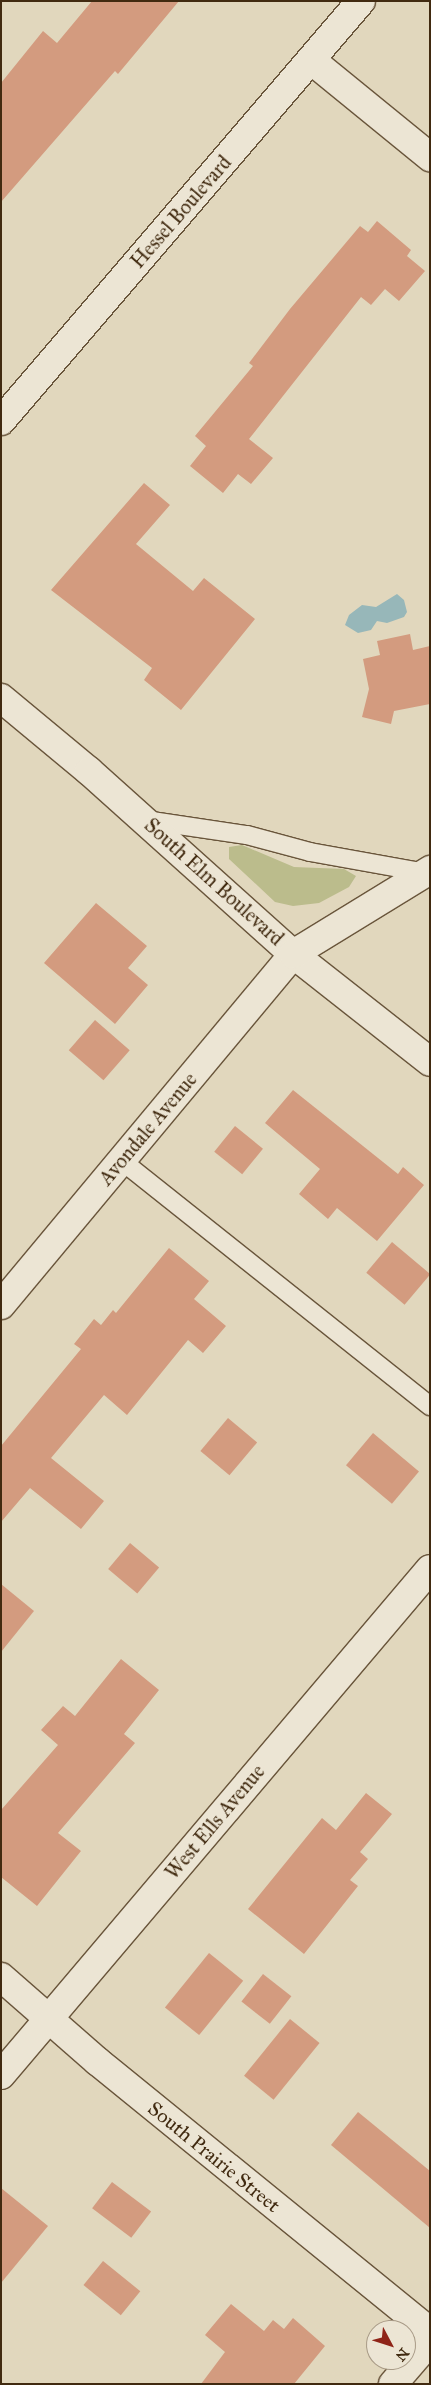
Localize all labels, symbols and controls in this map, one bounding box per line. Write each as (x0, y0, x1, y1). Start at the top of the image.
street label: Hessel Boulevard (126, 151, 236, 273)
street label: South Elm Boulevard (140, 813, 288, 951)
street label: Avondale Avenue (94, 1068, 202, 1190)
street label: West Ells Avenue (160, 1760, 270, 1884)
street label: South Prairie Street (143, 2096, 285, 2218)
north arrow (366, 2320, 416, 2370)
text: N (392, 2344, 412, 2364)

